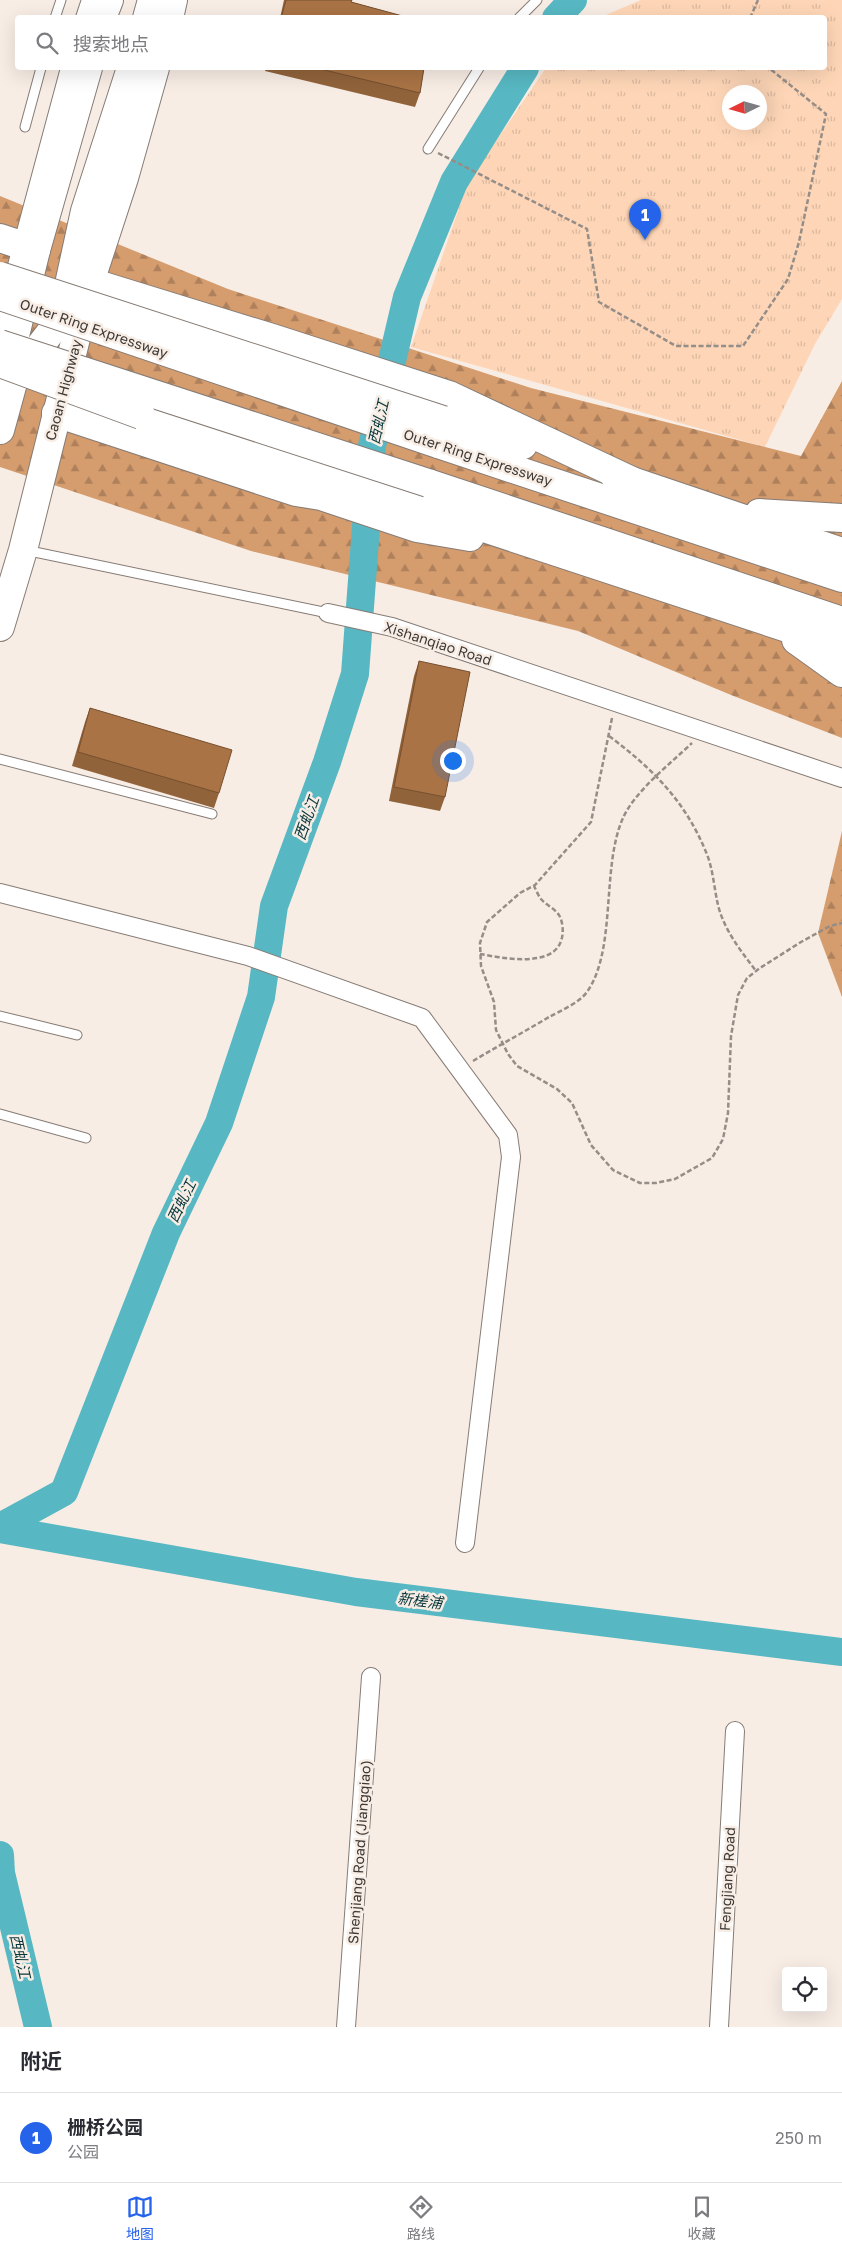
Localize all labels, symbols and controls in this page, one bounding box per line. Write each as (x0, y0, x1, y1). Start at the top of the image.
search box (15, 15, 827, 70)
icon: search (33, 29, 61, 57)
text: 搜索地点 (73, 32, 149, 55)
north arrow (722, 85, 767, 130)
pin: 1 (629, 199, 661, 240)
street label: Outer Ring Expressway (18, 295, 170, 361)
street label: Caoan Highway (41, 337, 85, 442)
water label: 西虬江 (364, 396, 392, 446)
street label: Outer Ring Expressway (402, 425, 555, 489)
street label: Xishanqiao Road (382, 618, 494, 668)
your location (440, 748, 466, 774)
water label: 西虬江 (290, 792, 323, 842)
water label: 西虬江 (163, 1175, 200, 1225)
water label: 新槎浦 (397, 1588, 445, 1612)
street label: Shenjiang Road (Jiangqiao) (344, 1760, 374, 1944)
street label: Fengjiang Road (716, 1827, 738, 1931)
water label: 西虬江 (7, 1932, 35, 1982)
map controls (782, 1967, 827, 2012)
button: locate (782, 1967, 827, 2012)
text: 附近 (20, 2048, 62, 2074)
text: 栅桥公园 (67, 2115, 143, 2138)
text: 1 (32, 2128, 40, 2148)
text: 250 m (775, 2128, 822, 2148)
text: 公园 (67, 2142, 99, 2162)
tab: 地图 (126, 2193, 154, 2243)
tab: 路线 (407, 2193, 435, 2243)
tab: 收藏 (688, 2193, 716, 2243)

